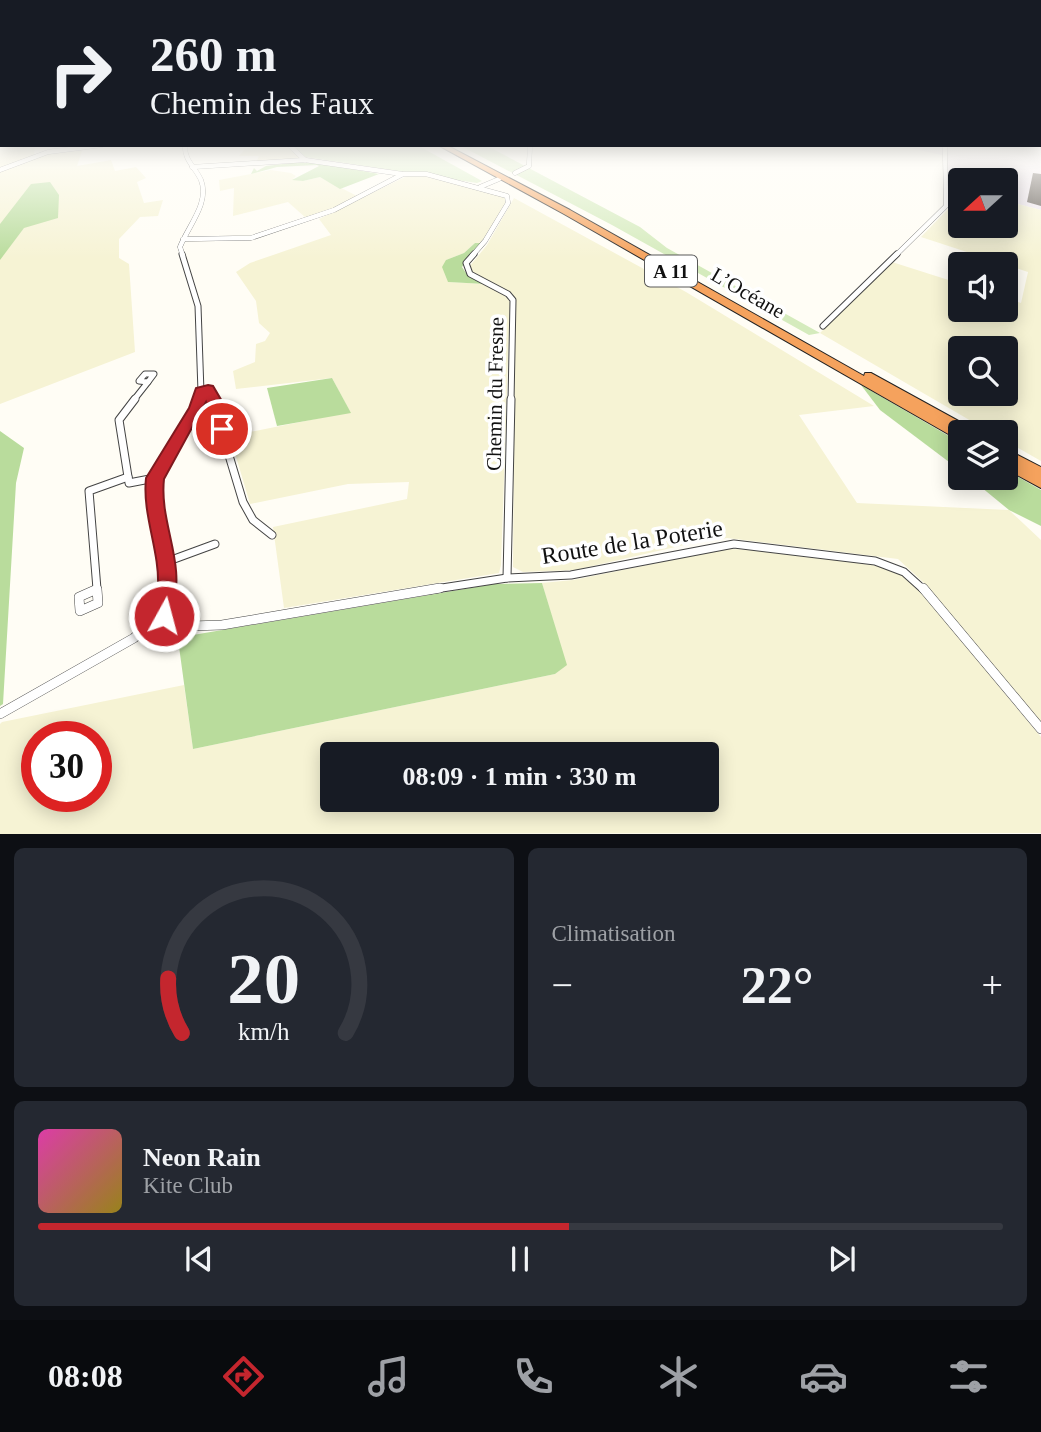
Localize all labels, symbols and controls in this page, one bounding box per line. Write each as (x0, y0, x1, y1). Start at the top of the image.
text: 260 m (150, 27, 277, 82)
icon: right (35, 28, 126, 119)
text: Chemin des Faux (150, 85, 374, 121)
north arrow (948, 168, 1018, 238)
map controls (948, 168, 1018, 490)
button: sound (948, 252, 1018, 322)
road number: A 11 (645, 256, 697, 286)
street label: L’Océane (707, 262, 789, 324)
street label: Chemin du Fresne (482, 317, 508, 471)
button: search (948, 336, 1018, 406)
pin (192, 399, 252, 459)
icon: arrive (203, 410, 241, 448)
button: layers (948, 420, 1018, 490)
street label: Route de la Poterie (539, 515, 725, 569)
position arrow (127, 579, 201, 653)
speed limit sign: 30 (21, 721, 112, 812)
text: 08:09 · 1 min · 330 m (403, 762, 637, 791)
text: Climatisation (552, 921, 675, 946)
text: 20 (227, 939, 300, 1020)
text: 22° (741, 957, 814, 1014)
text: − (552, 964, 573, 1006)
text: + (982, 964, 1003, 1006)
text: km/h (238, 1018, 290, 1045)
text: Neon Rain (143, 1143, 261, 1172)
text: Kite Club (143, 1173, 233, 1198)
icon: previous (180, 1240, 218, 1278)
icon: pause (501, 1240, 539, 1278)
icon: next (823, 1240, 861, 1278)
icon: directions (219, 1352, 268, 1401)
icon: music (364, 1352, 413, 1401)
icon: phone (509, 1352, 558, 1401)
icon: climate (654, 1352, 703, 1401)
icon: car (799, 1352, 848, 1401)
icon: filters (944, 1352, 993, 1401)
text: 08:08 (48, 1358, 123, 1394)

